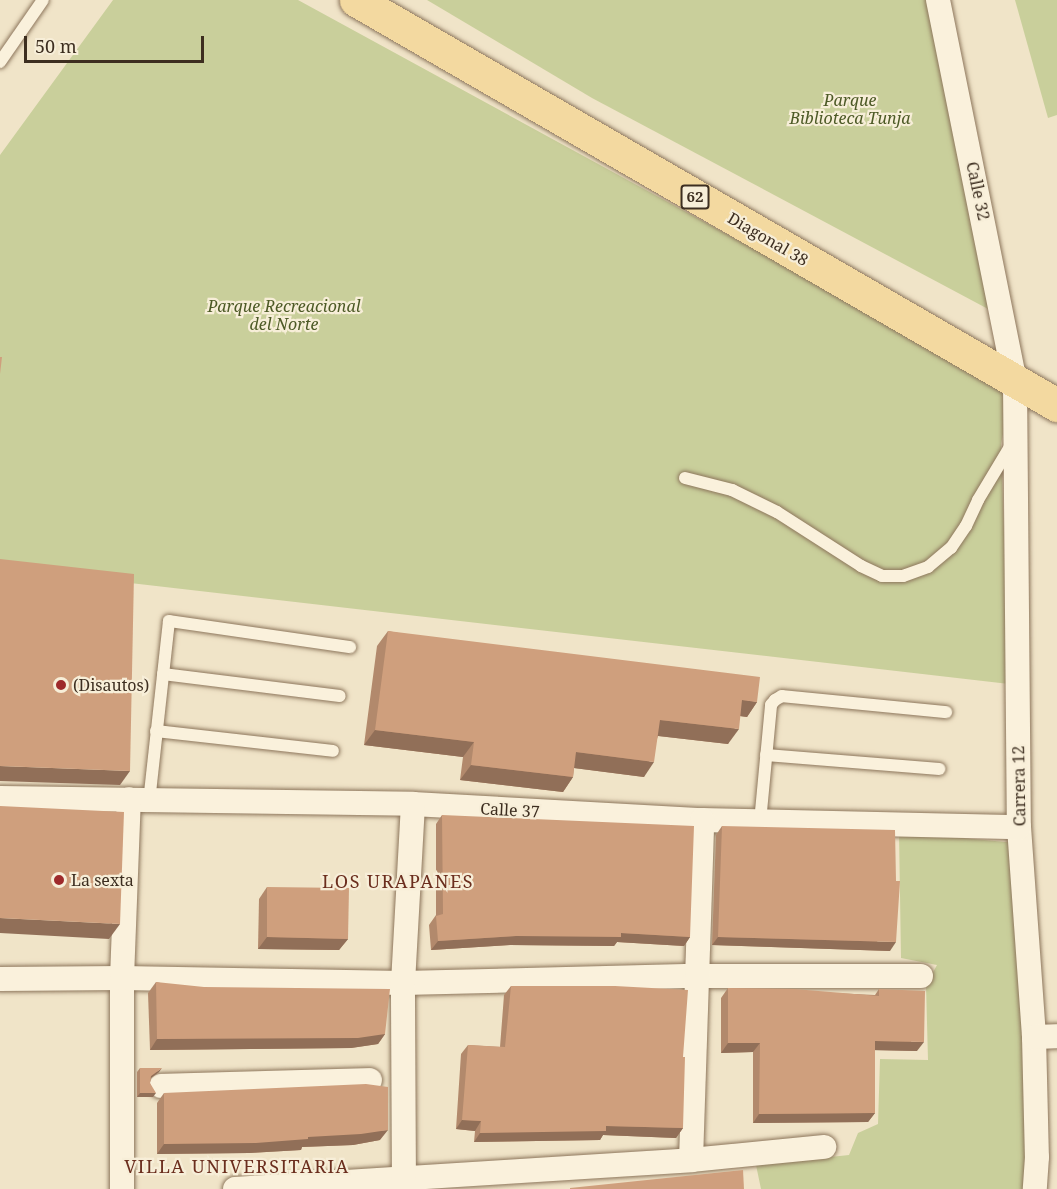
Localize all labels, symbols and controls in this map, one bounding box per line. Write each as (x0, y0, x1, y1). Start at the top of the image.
scale bar (27, 24, 207, 62)
text: 50 m (35, 34, 77, 58)
park label: Parque Biblioteca Tunja (789, 90, 911, 128)
street label: Calle 32 (962, 160, 994, 222)
road number: 62 (680, 185, 710, 209)
street label: Diagonal 38 (724, 208, 812, 270)
park label: Parque Recreacional del Norte (207, 296, 361, 334)
place label: (Disautos) (73, 675, 149, 695)
marker: (Disautos) (54, 678, 68, 692)
street label: Carrera 12 (1009, 745, 1029, 827)
street label: Calle 37 (480, 799, 540, 821)
place label: La sexta (71, 870, 134, 890)
district label: LOS URAPANES (322, 870, 474, 892)
marker: La sexta (52, 873, 66, 887)
district label: VILLA UNIVERSITARIA (124, 1155, 350, 1177)

